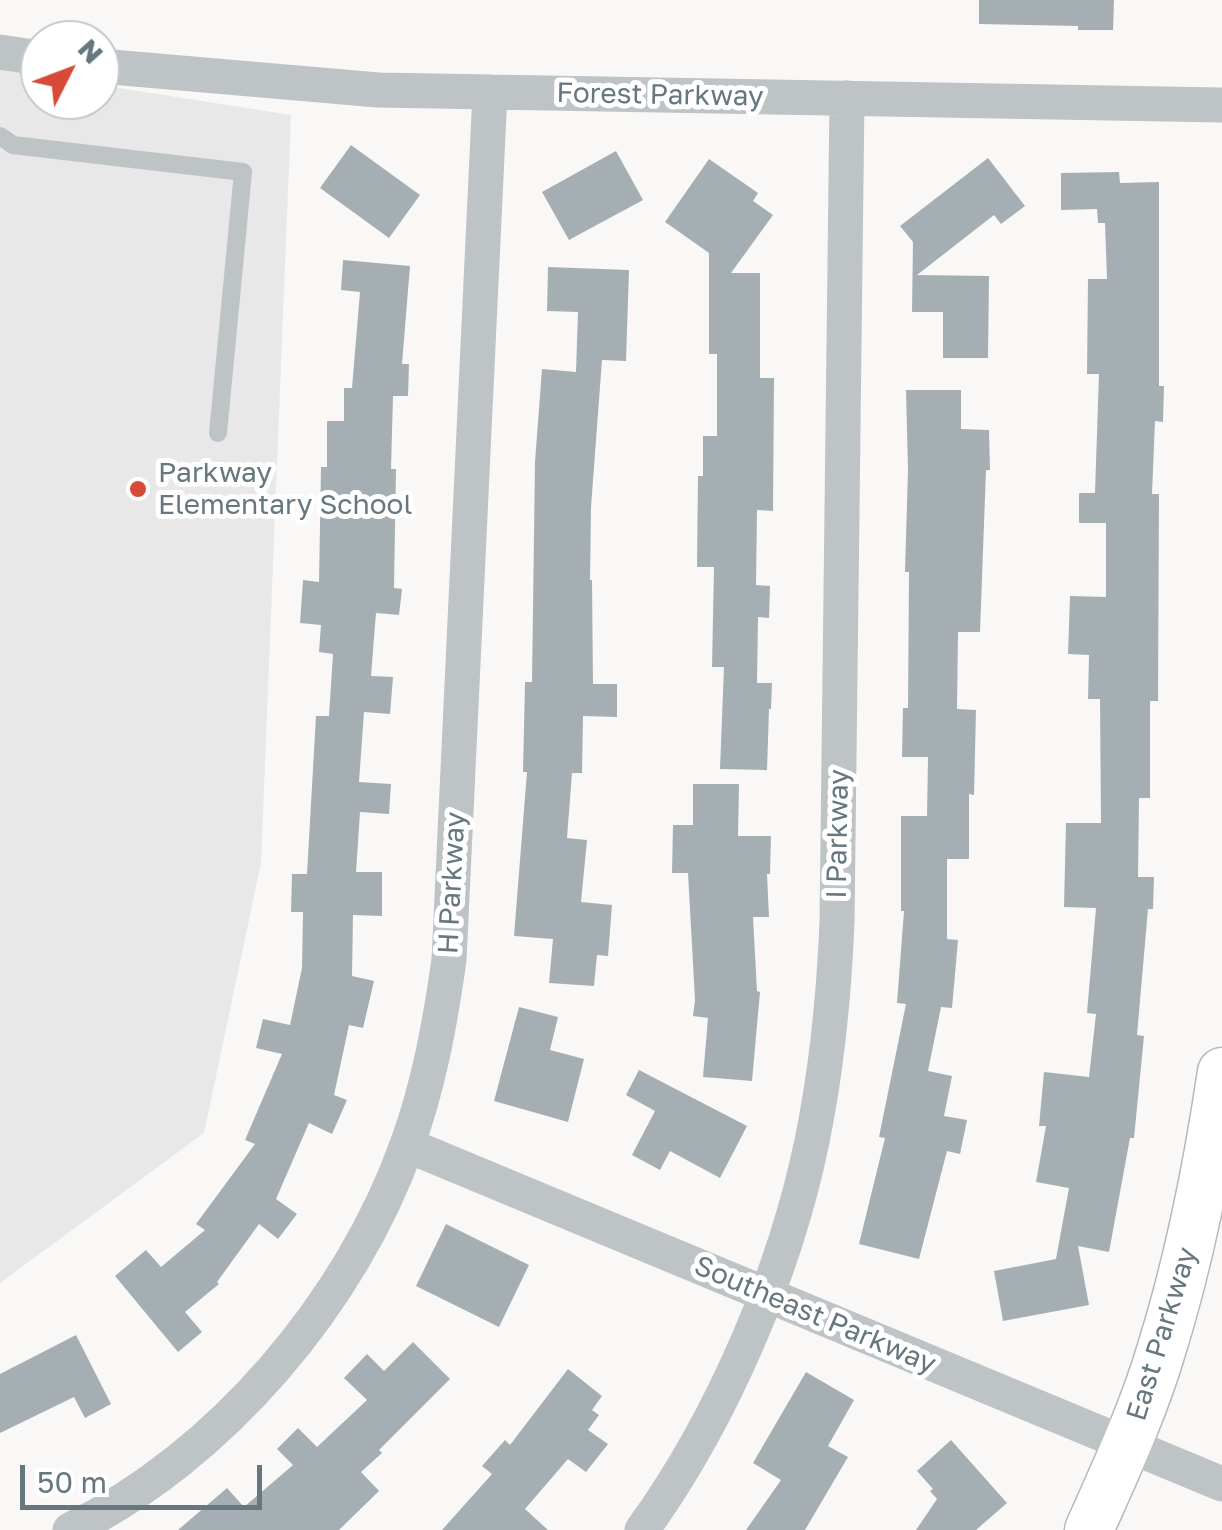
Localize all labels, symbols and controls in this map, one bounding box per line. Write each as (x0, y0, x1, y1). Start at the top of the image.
north arrow (20, 20, 120, 120)
text: N (72, 32, 111, 70)
street label: Forest Parkway (556, 76, 764, 114)
place label: Parkway Elementary School (158, 456, 412, 522)
marker: Parkway Elementary School (127, 478, 149, 500)
street label: I Parkway (820, 769, 856, 899)
street label: H Parkway (432, 811, 472, 955)
street label: East Parkway (1120, 1243, 1204, 1425)
street label: Southeast Parkway (689, 1249, 941, 1381)
scale bar (25, 1445, 268, 1507)
text: 50 m (37, 1464, 107, 1500)

